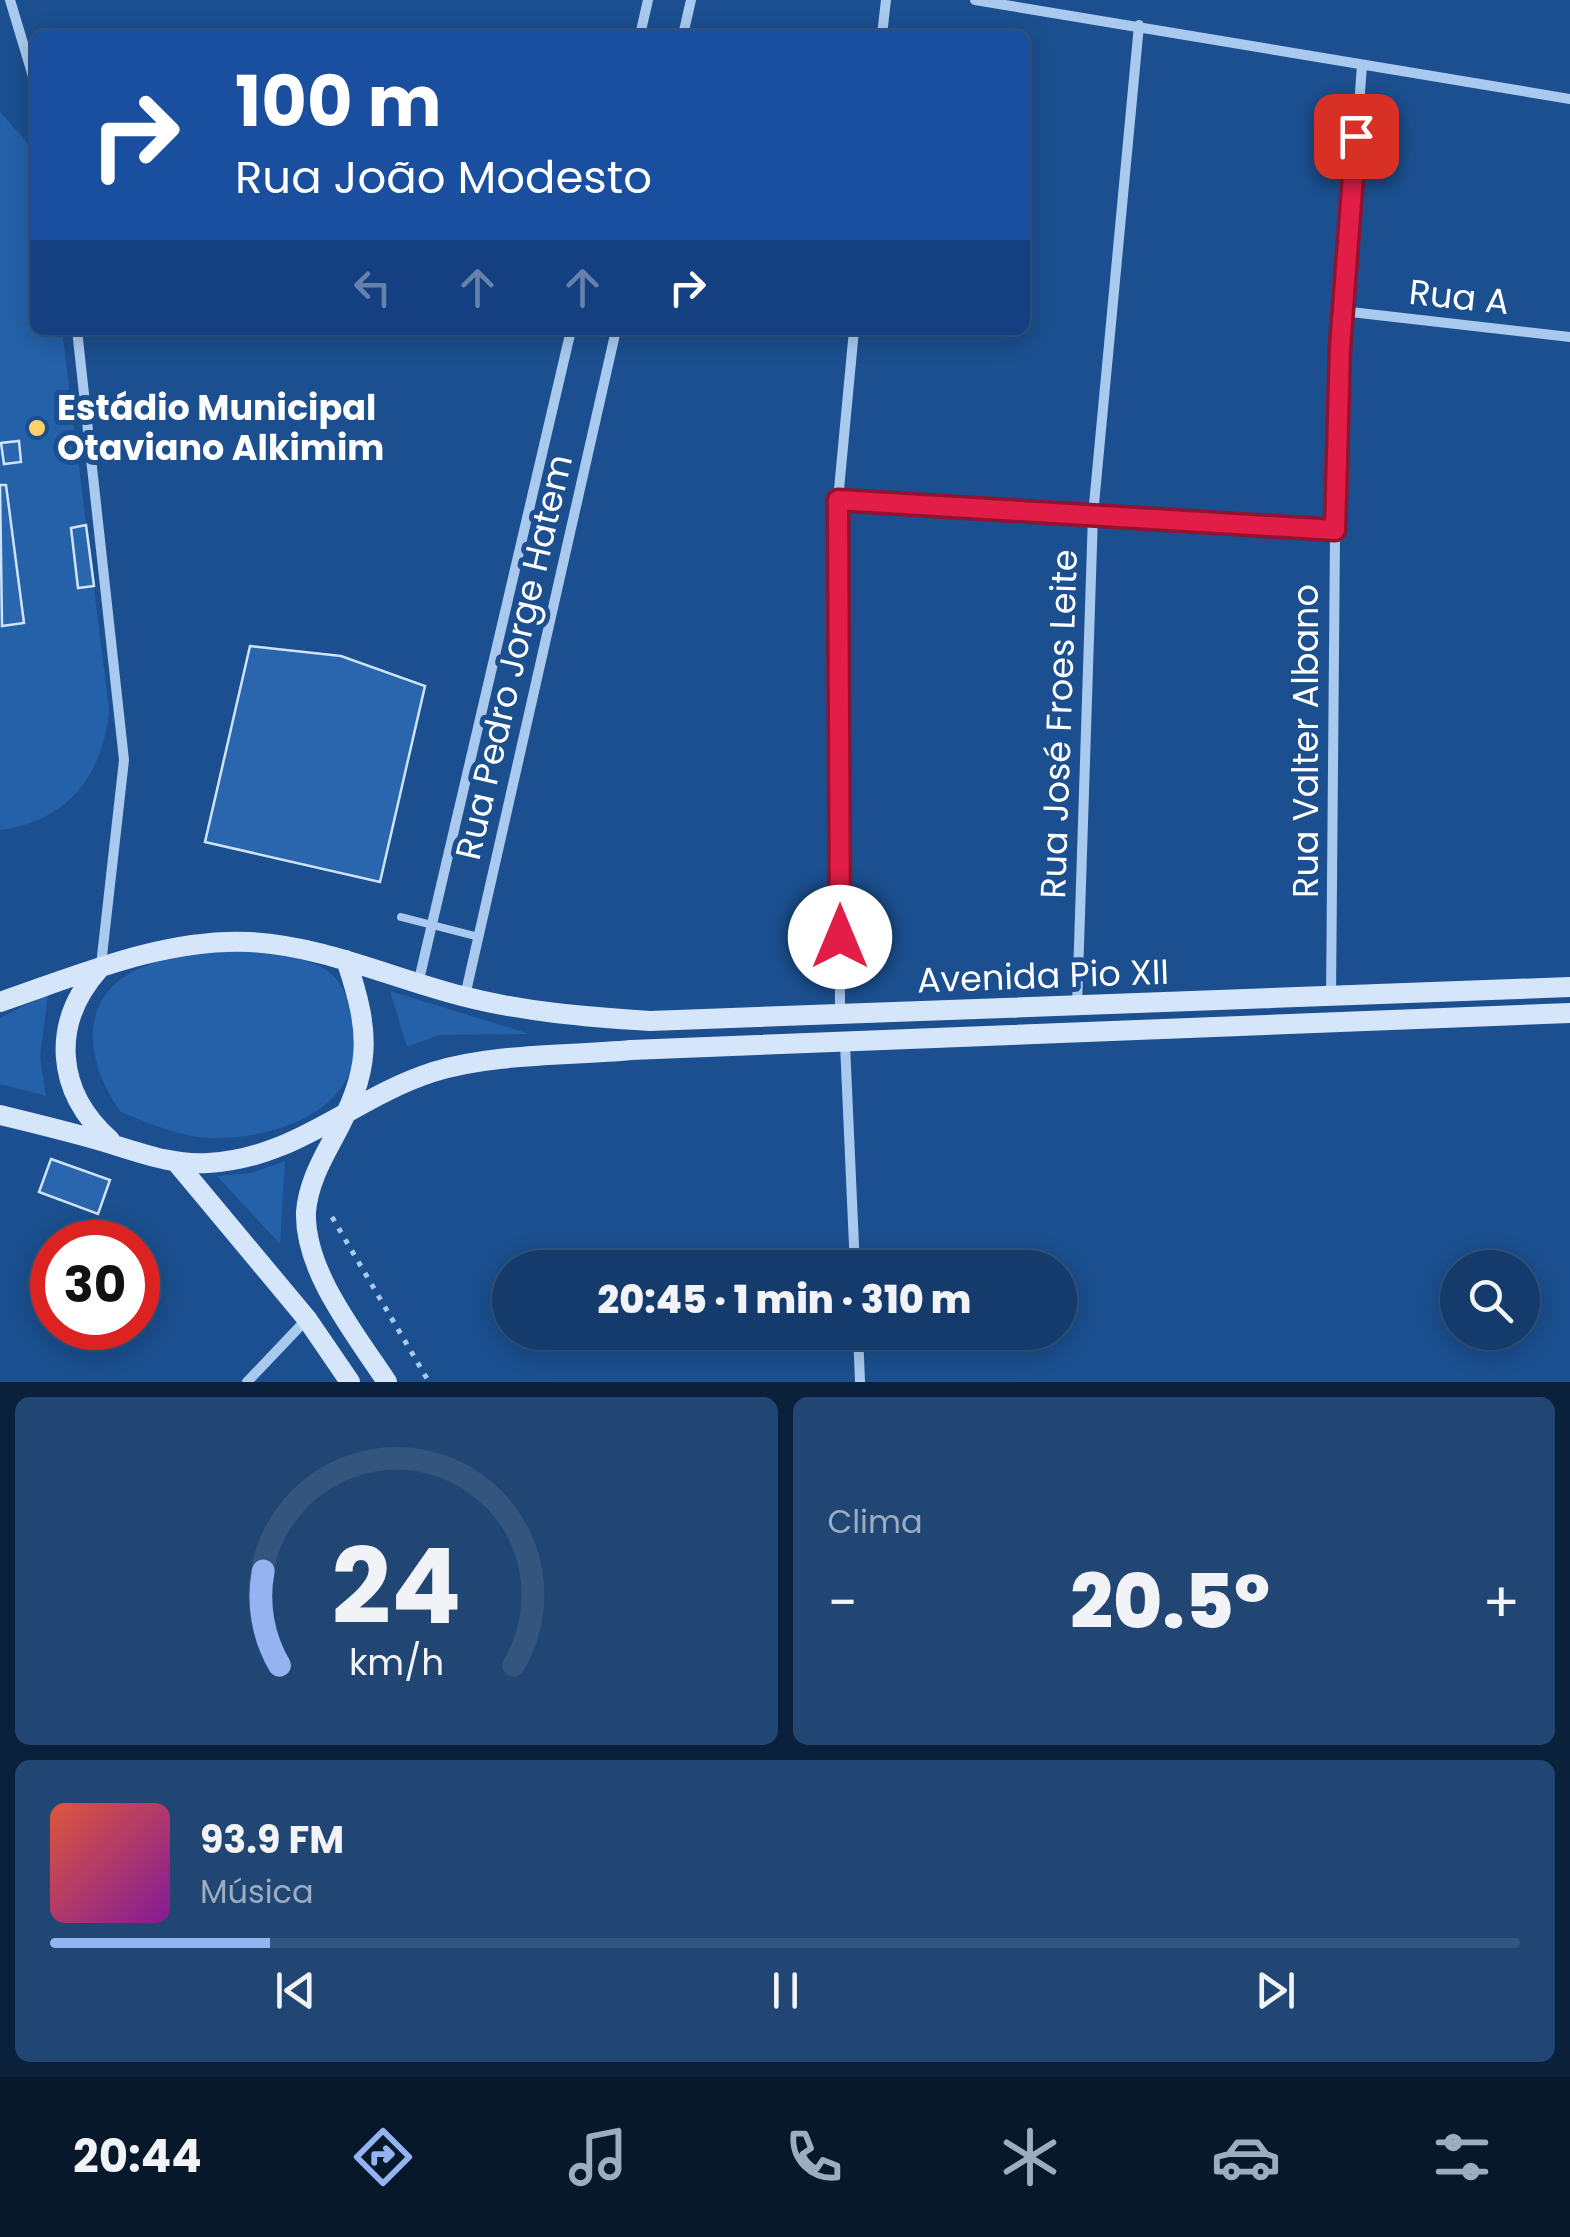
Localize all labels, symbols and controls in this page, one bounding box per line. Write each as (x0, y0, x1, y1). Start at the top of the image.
text: 100 m (235, 52, 442, 151)
icon: right (70, 70, 200, 200)
pin (1314, 94, 1399, 179)
icon: arrive (1329, 109, 1384, 164)
text: Rua João Modesto (235, 146, 652, 209)
icon: left (345, 260, 400, 315)
icon: ahead (450, 260, 505, 315)
icon: ahead (555, 260, 610, 315)
icon: right (660, 260, 715, 315)
street label: Rua A (1407, 267, 1511, 326)
place label: Estádio Municipal Otaviano Alkimim (57, 383, 384, 472)
marker: Estádio Municipal Otaviano Alkimim (26, 417, 48, 439)
street label: Rua Pedro Jorge Hatem (443, 450, 584, 864)
street label: Rua José Froes Leite (1028, 549, 1089, 899)
street label: Rua Valter Albano (1281, 584, 1330, 898)
position arrow (788, 885, 892, 989)
street label: Avenida Pio XII (916, 947, 1170, 1004)
speed limit sign: 30 (30, 1220, 160, 1350)
map controls (1440, 1250, 1540, 1350)
button: search (1440, 1250, 1540, 1350)
text: 20:45 · 1 min · 310 m (598, 1273, 971, 1326)
text: Clima (828, 1499, 923, 1544)
text: 24 (331, 1514, 461, 1659)
text: 20.5° (1070, 1549, 1270, 1654)
text: − (828, 1564, 858, 1641)
text: + (1482, 1564, 1520, 1641)
text: km/h (349, 1637, 444, 1688)
text: 93.9 FM (200, 1813, 344, 1866)
text: Música (200, 1869, 314, 1914)
icon: previous (268, 1963, 323, 2018)
icon: pause (758, 1963, 813, 2018)
icon: next (1248, 1963, 1303, 2018)
icon: directions (348, 2122, 418, 2192)
icon: music (563, 2122, 633, 2192)
icon: phone (779, 2122, 849, 2192)
icon: climate (995, 2122, 1065, 2192)
icon: car (1211, 2122, 1281, 2192)
icon: filters (1427, 2122, 1497, 2192)
text: 20:44 (73, 2125, 202, 2188)

